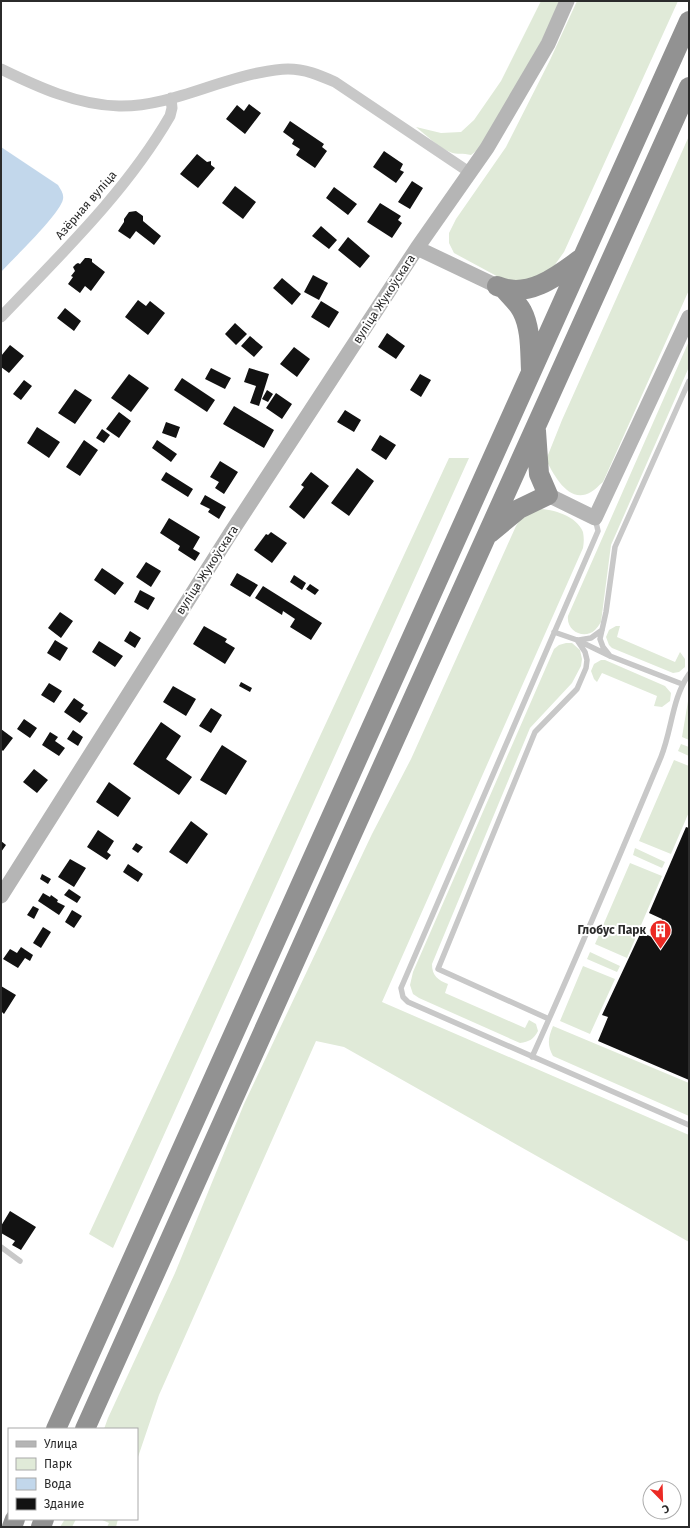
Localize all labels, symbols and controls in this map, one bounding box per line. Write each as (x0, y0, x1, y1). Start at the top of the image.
street label: Азёрная вуліца (52, 168, 120, 242)
street label: вуліца Жукоўскага (350, 252, 418, 346)
street label: вуліца Жукоўскага (173, 523, 241, 617)
building icon: Глобус Парк (648, 917, 674, 950)
place label: Глобус Парк (577, 923, 646, 937)
legend (8, 1428, 138, 1520)
text: Улица (44, 1437, 78, 1451)
text: Парк (44, 1457, 73, 1471)
text: Вода (44, 1477, 71, 1491)
north arrow (642, 1480, 682, 1520)
text: Здание (44, 1497, 84, 1511)
text: С (660, 1502, 671, 1516)

